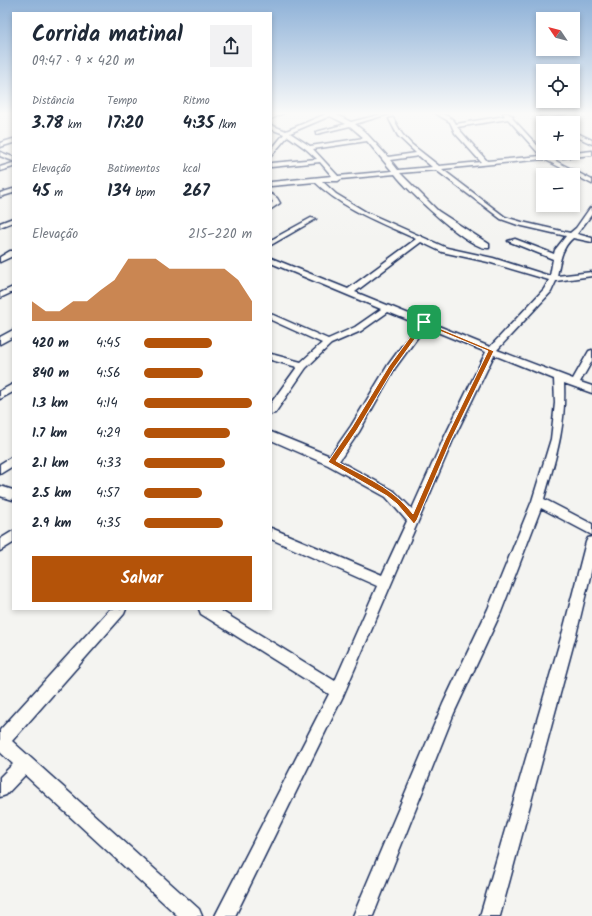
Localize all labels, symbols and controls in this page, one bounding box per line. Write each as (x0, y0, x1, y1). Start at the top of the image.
north arrow (536, 12, 580, 56)
map controls (536, 12, 580, 212)
text: Corrida matinal (32, 18, 183, 53)
button: share (210, 25, 252, 67)
text: 09:47 · 9 × 420 m (32, 51, 135, 72)
button: locate (536, 64, 580, 108)
text: Distância (32, 92, 74, 110)
text: Tempo (107, 92, 137, 110)
text: Ritmo (183, 92, 210, 110)
text: 3.78 (32, 110, 63, 137)
text: 17:20 (107, 110, 143, 137)
text: 4:35 (183, 110, 214, 137)
text: km (63, 116, 82, 134)
text: /km (214, 116, 236, 134)
button: + (536, 116, 580, 160)
text: Elevação (32, 160, 71, 178)
text: Batimentos (107, 160, 160, 178)
text: kcal (183, 160, 201, 178)
button: − (536, 168, 580, 212)
text: 45 (32, 178, 50, 205)
text: 134 (107, 178, 131, 205)
text: 267 (183, 178, 210, 205)
text: m (50, 184, 63, 202)
text: bpm (131, 184, 155, 202)
text: Elevação (32, 224, 78, 245)
text: 215–220 m (188, 224, 252, 245)
pin (407, 305, 441, 339)
icon: arrive (413, 311, 435, 333)
text: 420 m (32, 333, 69, 354)
text: 4:45 (96, 333, 121, 354)
text: 840 m (32, 363, 69, 384)
text: 4:56 (96, 363, 121, 384)
text: 1.3 km (32, 393, 68, 414)
text: 4:14 (96, 393, 118, 414)
text: 1.7 km (32, 423, 67, 444)
text: 4:29 (96, 423, 120, 444)
text: 2.1 km (32, 453, 69, 474)
text: 4:33 (96, 453, 121, 474)
text: 2.5 km (32, 483, 71, 504)
text: 4:57 (96, 483, 119, 504)
text: 2.9 km (32, 513, 71, 534)
text: 4:35 (96, 513, 121, 534)
button: Salvar (32, 556, 252, 602)

